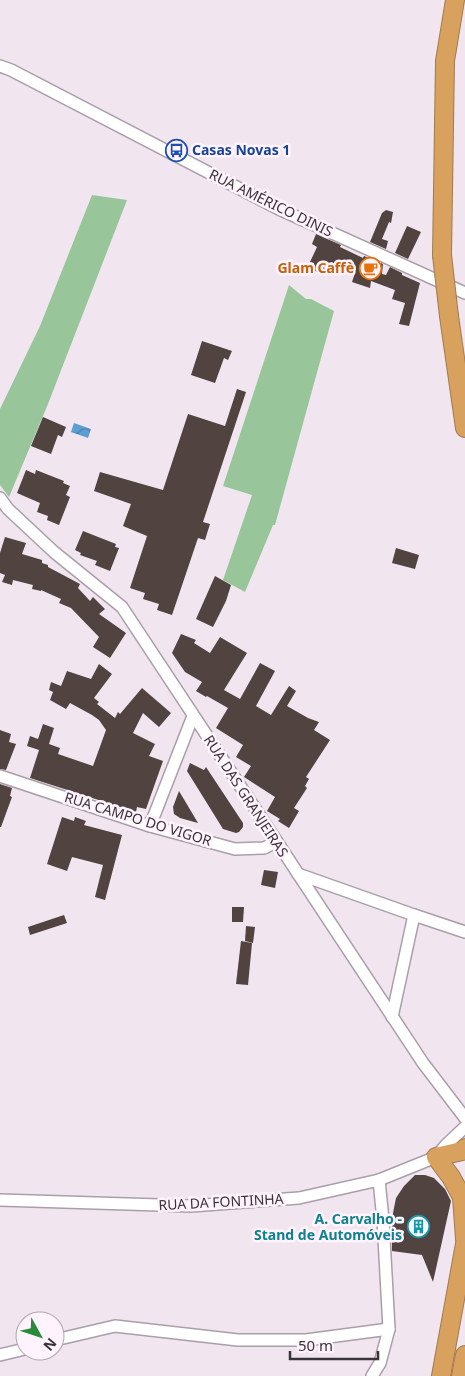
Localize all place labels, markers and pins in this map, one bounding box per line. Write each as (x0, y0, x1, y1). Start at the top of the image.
bus stop icon: Casas Novas 1 (164, 138, 188, 162)
place label: Casas Novas 1 (192, 140, 290, 159)
cafe icon: Glam Caffè (358, 256, 382, 280)
place label: Glam Caffè (277, 258, 354, 277)
place label: A. Carvalho - Stand de Automóveis (254, 1209, 403, 1244)
building icon: A. Carvalho - Stand de Automóveis (406, 1215, 430, 1239)

